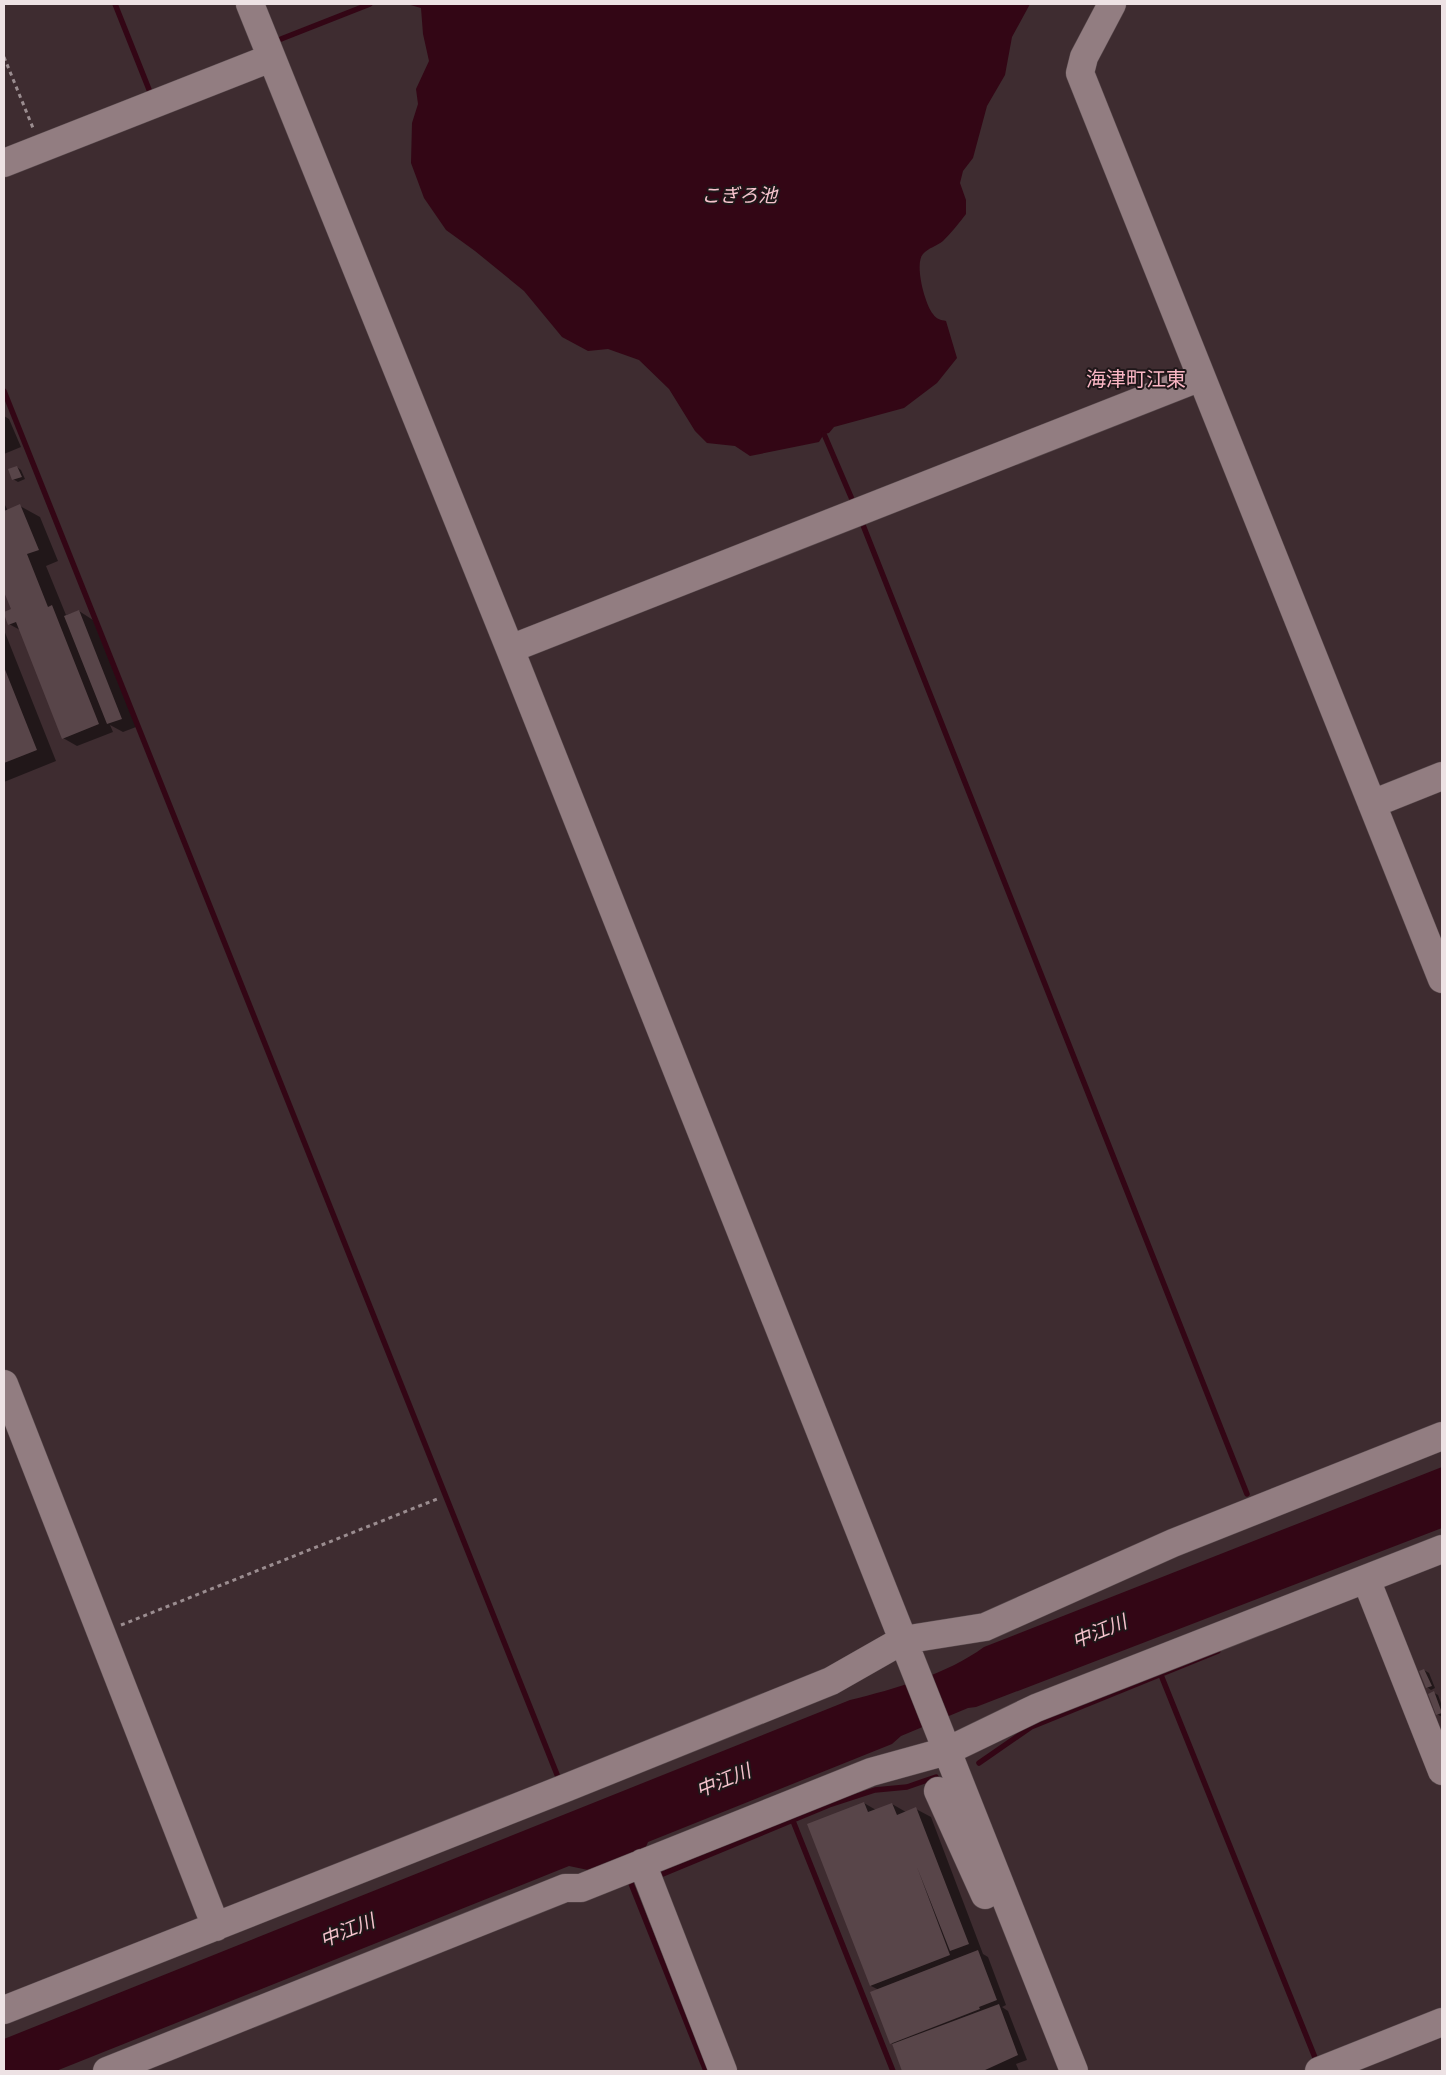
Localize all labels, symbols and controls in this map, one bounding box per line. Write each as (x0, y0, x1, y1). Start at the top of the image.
water label: こぎろ池 (701, 182, 779, 208)
district label: 海津町江東 (1086, 365, 1186, 392)
water label: 中江川 (1068, 1608, 1132, 1654)
water label: 中江川 (692, 1757, 756, 1803)
water label: 中江川 (316, 1907, 380, 1953)

